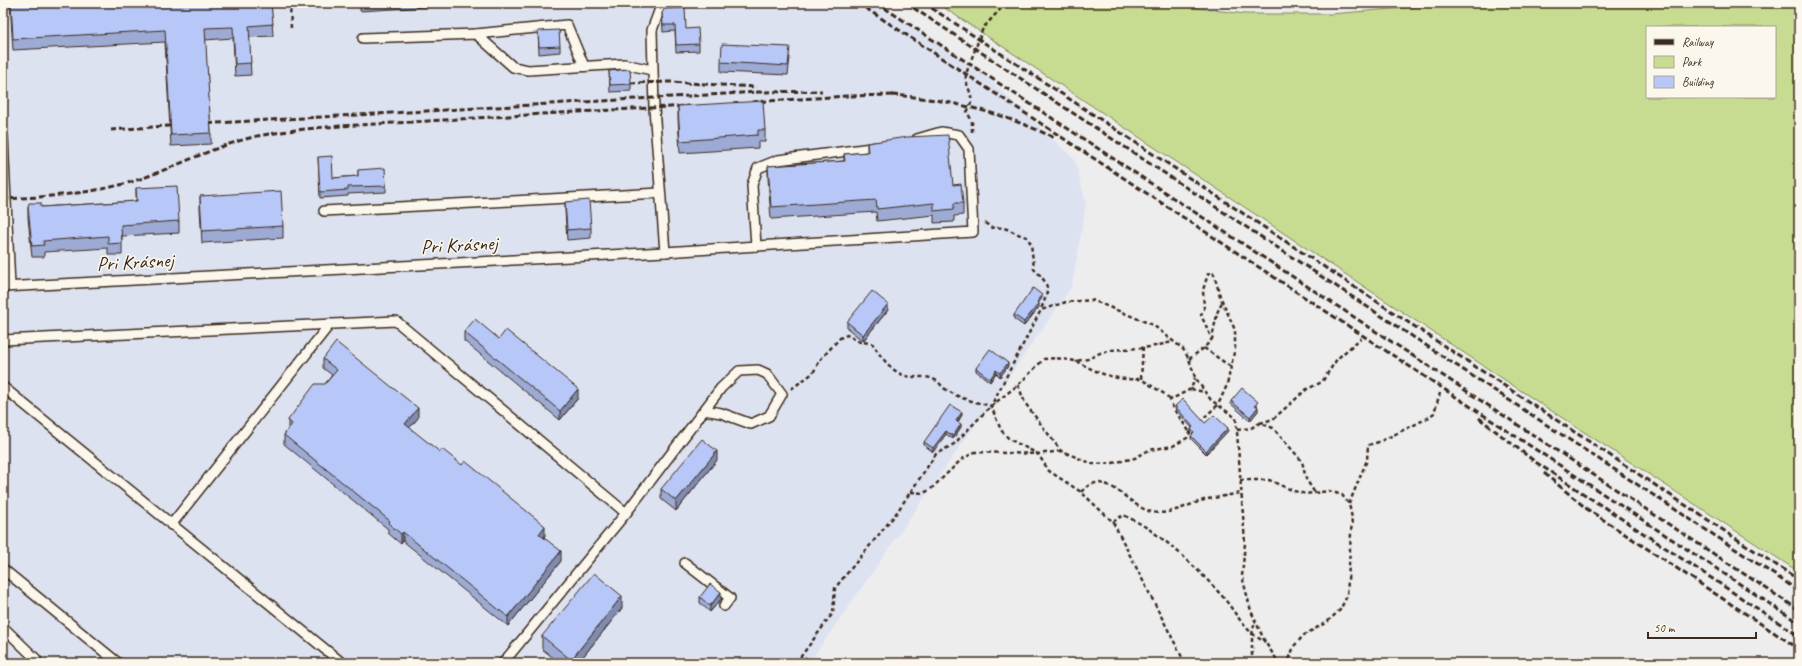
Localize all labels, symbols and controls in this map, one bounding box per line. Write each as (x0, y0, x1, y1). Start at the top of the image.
legend (1646, 26, 1776, 98)
text: Railway (1682, 34, 1714, 50)
text: Park (1682, 54, 1703, 70)
text: Building (1682, 74, 1714, 90)
street label: Pri Krásnej (420, 230, 500, 259)
street label: Pri Krásnej (96, 247, 176, 276)
scale bar (1648, 614, 1756, 640)
text: 50 m (1654, 620, 1676, 636)

